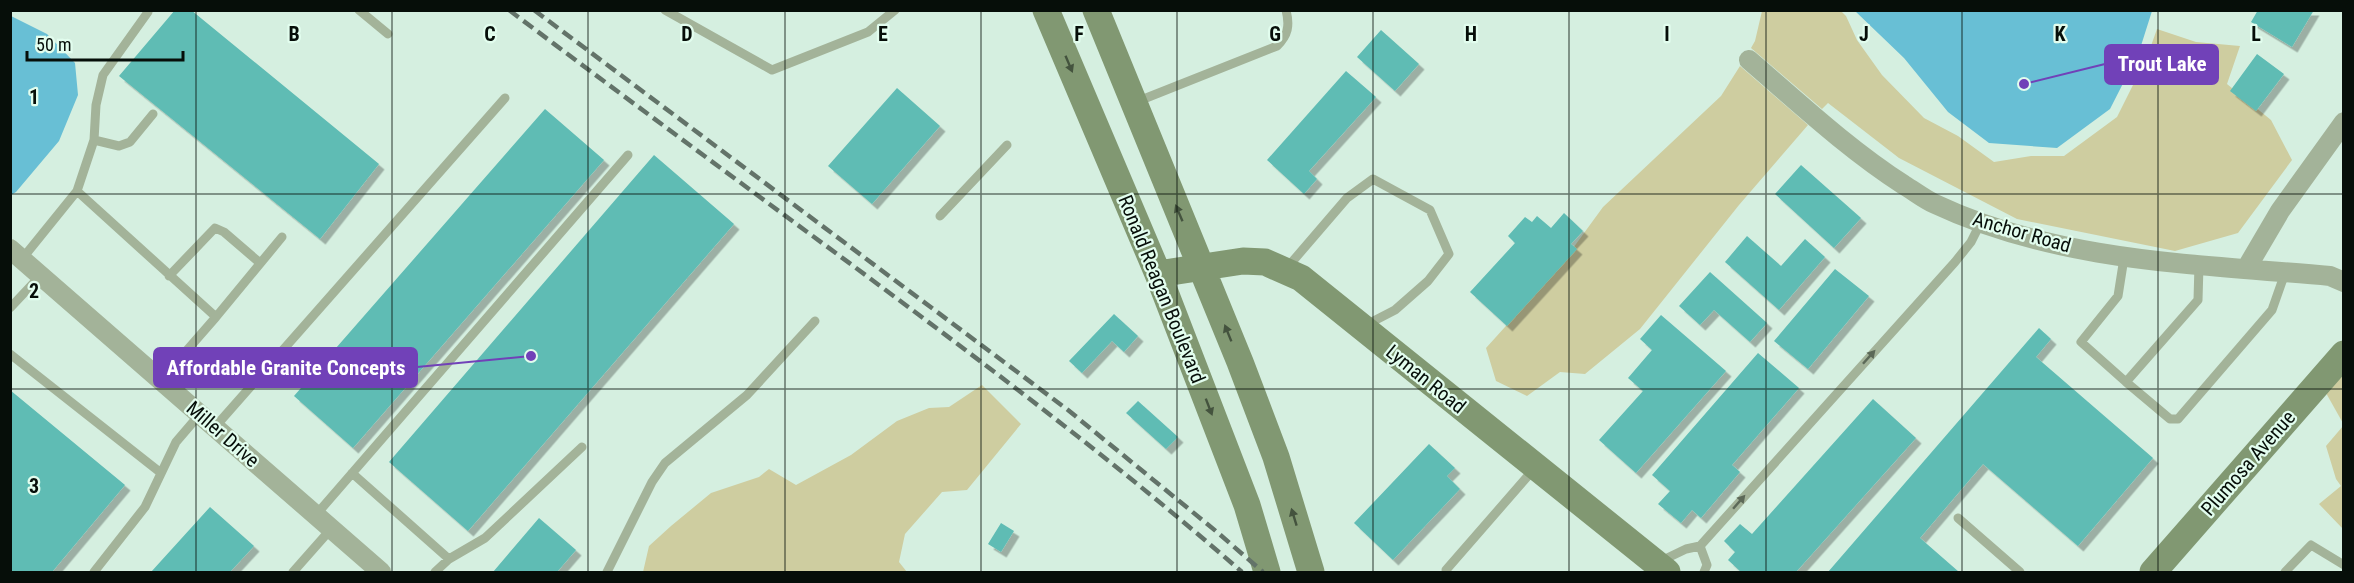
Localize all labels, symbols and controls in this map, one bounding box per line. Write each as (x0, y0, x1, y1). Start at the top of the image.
text: B (288, 22, 300, 46)
text: C (484, 22, 496, 46)
text: D (681, 22, 693, 46)
text: E (878, 22, 888, 46)
text: F (1074, 22, 1084, 46)
text: G (1269, 22, 1281, 46)
text: H (1465, 22, 1477, 46)
text: I (1664, 22, 1670, 46)
text: J (1859, 22, 1869, 46)
text: K (2054, 22, 2066, 46)
text: L (2251, 22, 2261, 46)
scale bar (27, 24, 183, 62)
text: 50 m (36, 34, 71, 55)
callout: Trout Lake (2105, 45, 2218, 84)
text: Trout Lake (2117, 52, 2207, 76)
one-way arrow (1064, 56, 1074, 74)
text: 1 (29, 85, 39, 109)
street label: Ronald Reagan Boulevard (1113, 192, 1211, 386)
one-way arrow (1174, 203, 1184, 221)
street label: Anchor Road (1970, 207, 2074, 257)
text: 2 (29, 279, 39, 303)
one-way arrow (1223, 324, 1232, 342)
street label: Lyman Road (1381, 340, 1471, 418)
callout: Affordable Granite Concepts (154, 348, 417, 387)
one-way arrow (1862, 350, 1875, 365)
text: Affordable Granite Concepts (166, 356, 406, 380)
street label: Miller Drive (182, 396, 264, 472)
one-way arrow (1205, 398, 1215, 416)
street label: Plumosa Avenue (2196, 406, 2300, 520)
text: 3 (29, 474, 39, 498)
one-way arrow (1732, 495, 1745, 510)
one-way arrow (1289, 507, 1298, 525)

